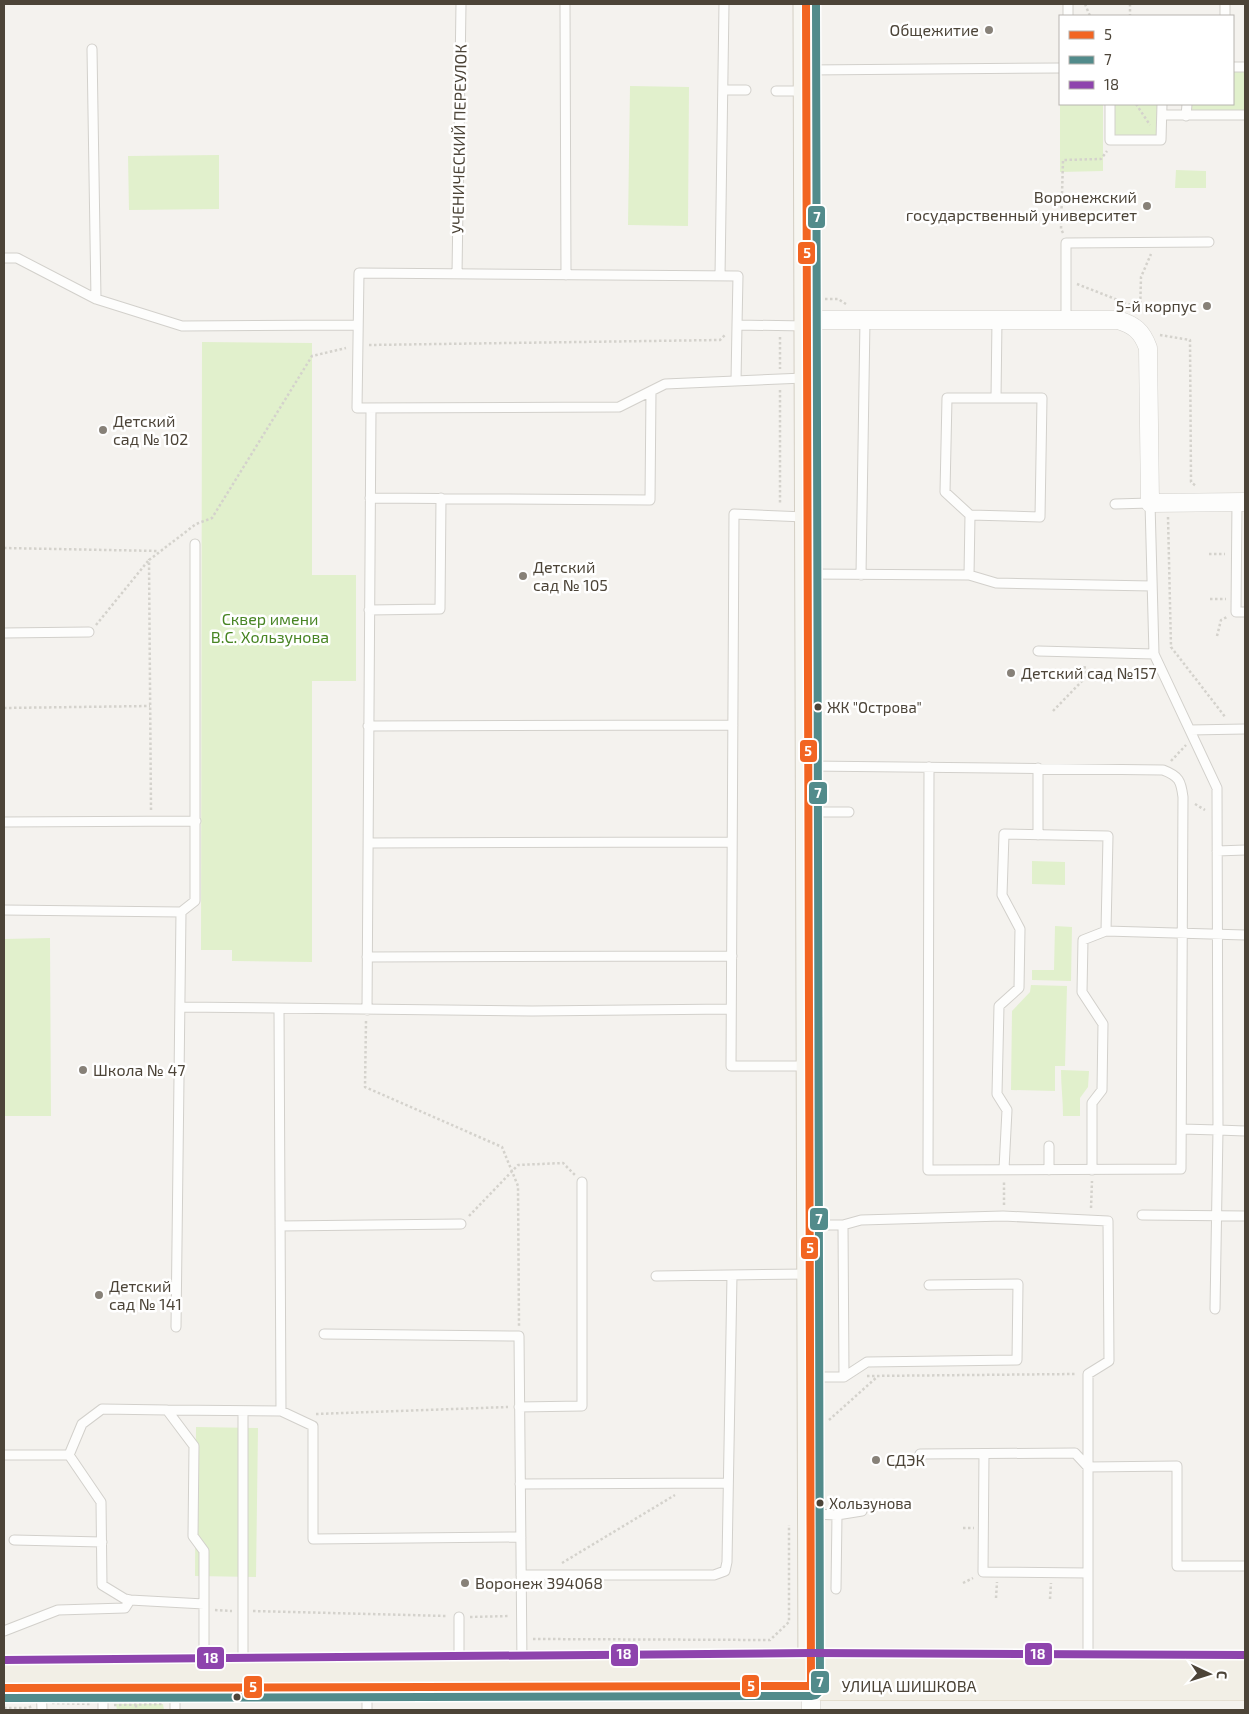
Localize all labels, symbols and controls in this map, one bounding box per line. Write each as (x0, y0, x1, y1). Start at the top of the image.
legend (1059, 15, 1234, 105)
place label: Общежитие (889, 20, 979, 39)
marker: Общежитие (983, 24, 995, 36)
text: 5 (1104, 25, 1112, 43)
street label: УЧЕНИЧЕСКИЙ ПЕРЕУЛОК (447, 43, 470, 234)
text: 7 (1104, 50, 1112, 68)
text: 18 (1104, 75, 1119, 93)
place label: Воронежский государственный университет (906, 187, 1137, 225)
marker: Воронежский государственный университет (1141, 200, 1153, 212)
line badge: 7 (807, 205, 826, 229)
text: 7 (813, 208, 821, 225)
line badge: 5 (797, 241, 816, 265)
text: 5 (803, 244, 811, 261)
place label: 5-й корпус (1116, 296, 1197, 316)
marker: 5-й корпус (1201, 300, 1213, 312)
place label: Детский сад № 102 (113, 411, 188, 448)
marker: Детский сад № 102 (97, 424, 109, 436)
place label: Детский сад № 105 (533, 557, 608, 594)
marker: Детский сад № 105 (517, 570, 529, 582)
park label: Сквер имени В.С. Хользунова (211, 609, 329, 647)
place label: Детский сад №157 (1021, 663, 1157, 682)
marker: Детский сад №157 (1005, 667, 1017, 679)
place label: ЖК "Острова" (827, 698, 922, 716)
marker: ЖК "Острова" (813, 702, 823, 712)
line badge: 5 (799, 739, 818, 763)
text: 5 (804, 742, 812, 759)
line badge: 7 (808, 781, 828, 805)
text: 7 (814, 784, 822, 801)
place label: Школа № 47 (93, 1060, 185, 1079)
marker: Школа № 47 (77, 1064, 89, 1076)
line badge: 7 (809, 1207, 829, 1231)
text: 7 (815, 1210, 823, 1227)
line badge: 5 (800, 1236, 819, 1260)
text: 5 (806, 1239, 814, 1256)
place label: Детский сад № 141 (109, 1276, 182, 1313)
marker: Детский сад № 141 (93, 1289, 105, 1301)
place label: СДЭК (886, 1450, 925, 1469)
marker: СДЭК (870, 1454, 882, 1466)
place label: Хользунова (829, 1494, 912, 1513)
marker: Хользунова (815, 1498, 825, 1508)
place label: Воронеж 394068 (475, 1573, 603, 1592)
marker: Воронеж 394068 (459, 1577, 471, 1589)
line badge: 18 (1024, 1642, 1053, 1666)
line badge: 18 (610, 1643, 639, 1667)
text: 18 (617, 1645, 631, 1662)
text: 18 (1031, 1645, 1045, 1662)
line badge: 18 (196, 1646, 225, 1670)
text: 18 (204, 1649, 218, 1666)
north arrow (1184, 1649, 1234, 1699)
line badge: 7 (810, 1670, 830, 1694)
text: С (1214, 1670, 1231, 1680)
text: 7 (816, 1673, 824, 1690)
line badge: 5 (741, 1674, 760, 1698)
line badge: 5 (243, 1675, 263, 1699)
street label: УЛИЦА ШИШКОВА (841, 1676, 977, 1695)
text: 5 (747, 1677, 755, 1694)
text: 5 (249, 1678, 257, 1695)
unlabelled marker (232, 1692, 242, 1702)

